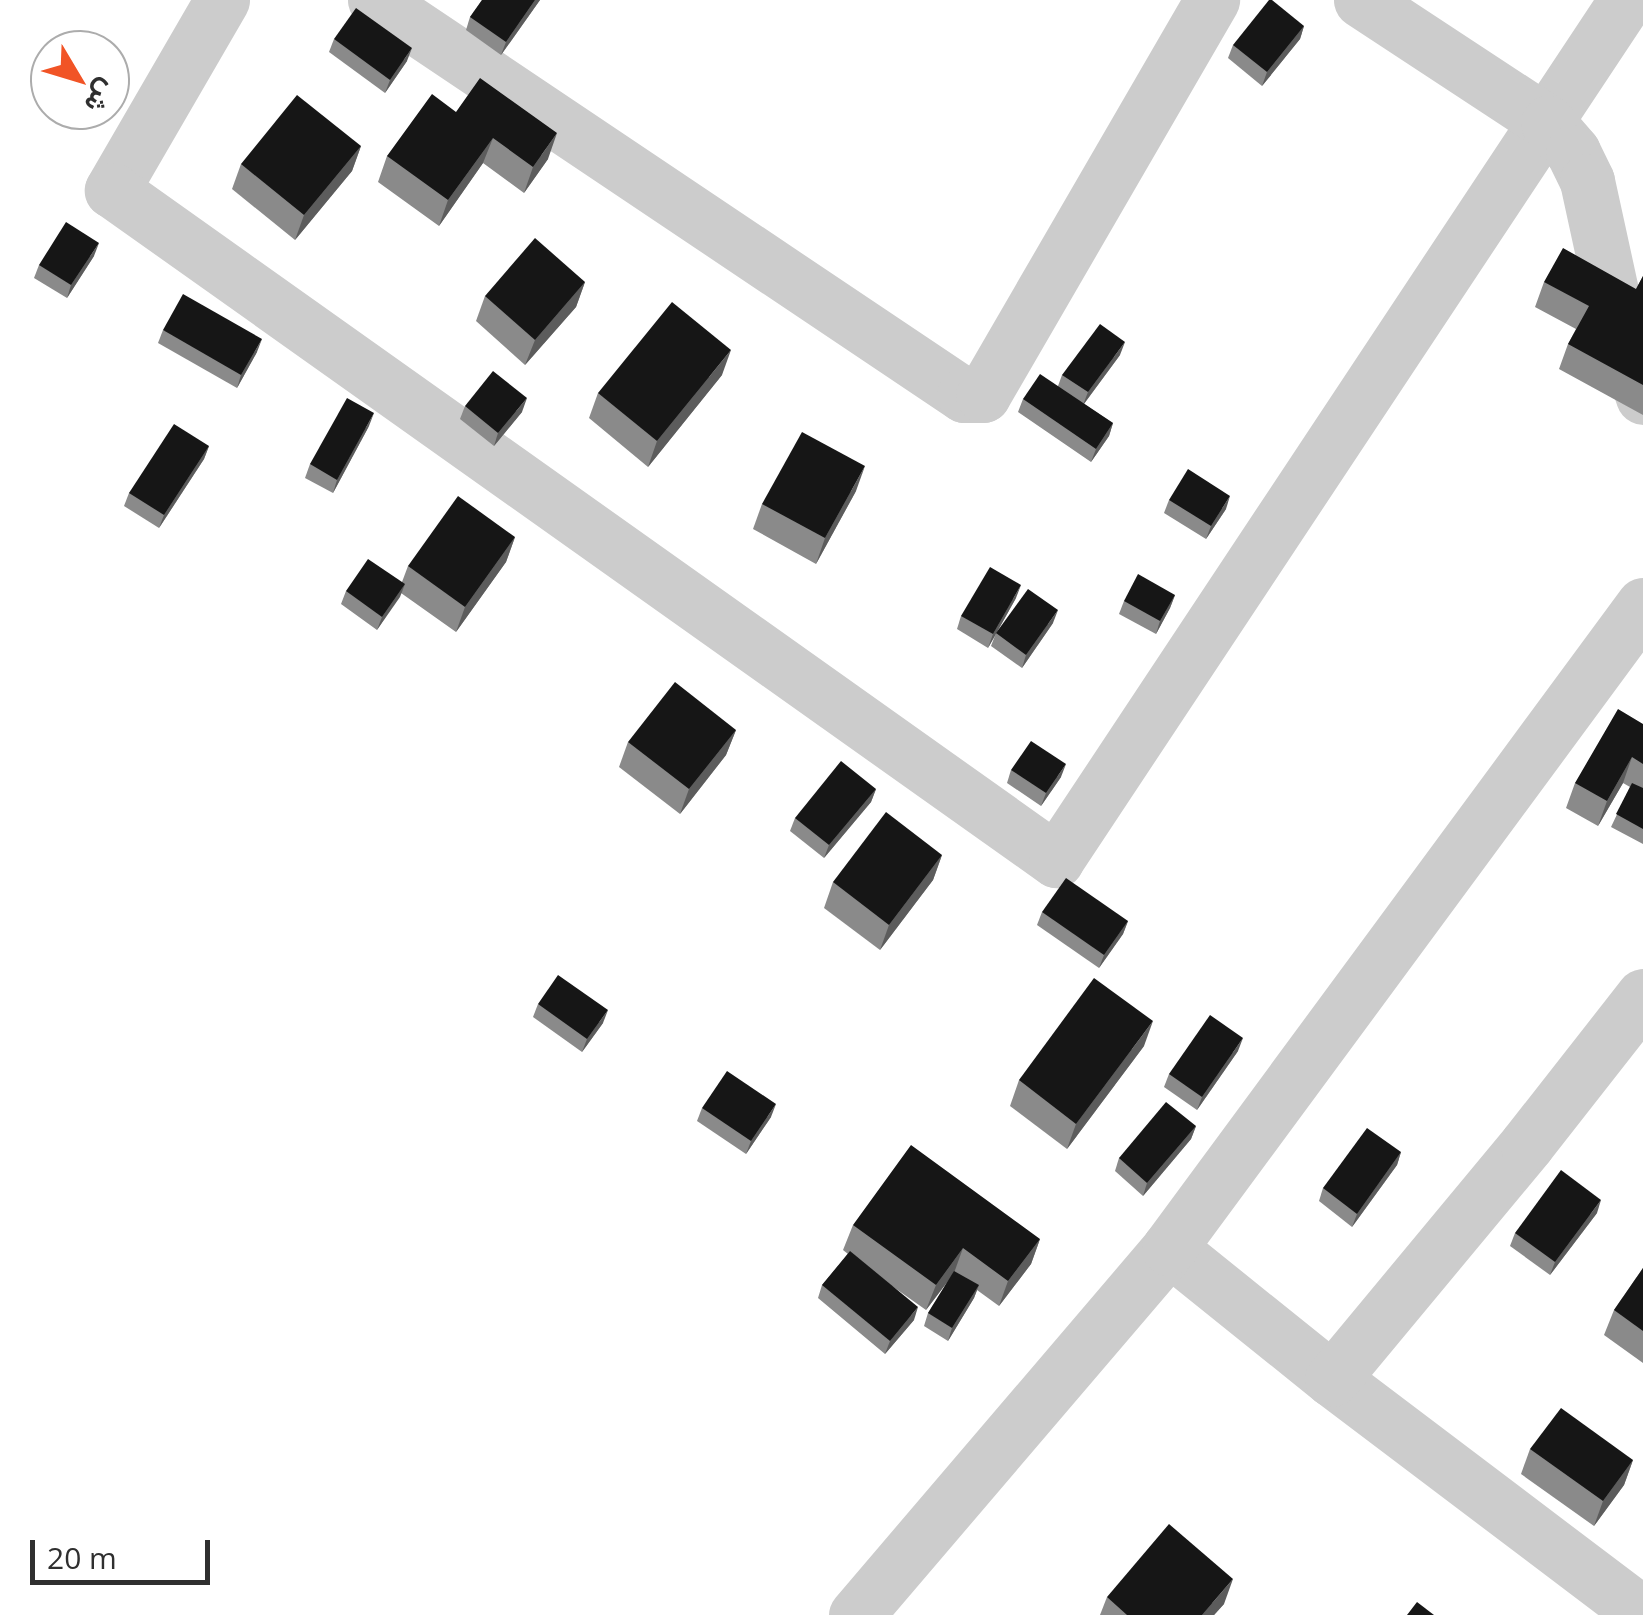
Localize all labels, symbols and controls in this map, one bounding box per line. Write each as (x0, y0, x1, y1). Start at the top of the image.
north arrow (30, 30, 130, 130)
text: ش (77, 72, 127, 122)
scale bar (35, 1520, 215, 1582)
text: 20 m (47, 1537, 117, 1578)

